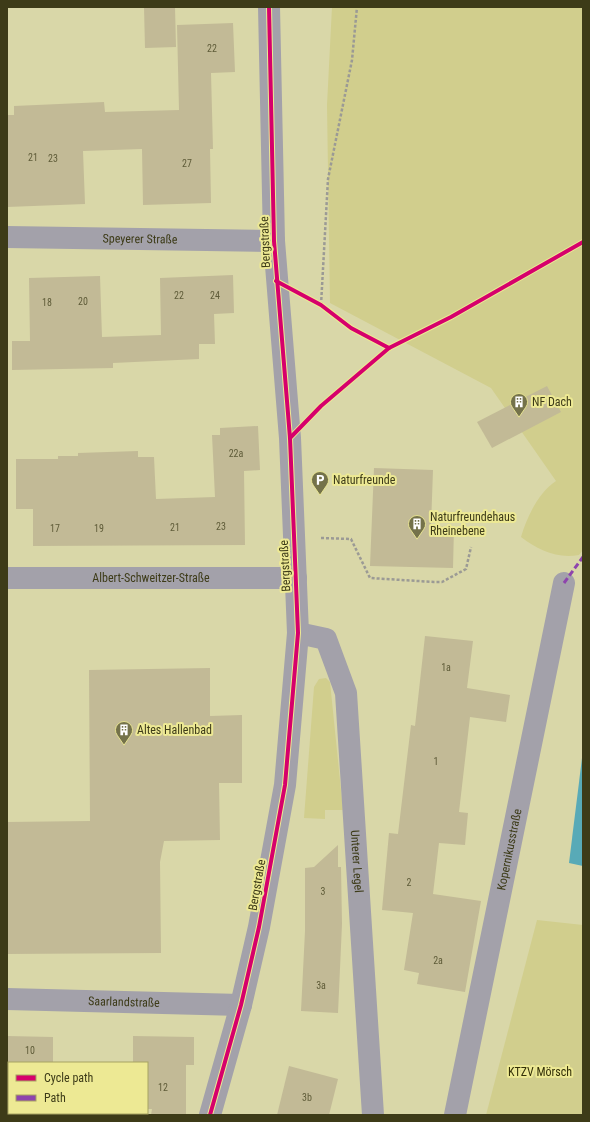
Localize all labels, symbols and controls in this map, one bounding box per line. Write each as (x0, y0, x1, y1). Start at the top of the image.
house number: 22 (207, 43, 217, 54)
house number: 21 (28, 152, 38, 163)
house number: 23 (48, 153, 58, 164)
house number: 27 (182, 158, 192, 169)
street label: Bergstraße (257, 216, 273, 268)
street label: Speyerer Straße (103, 231, 178, 247)
house number: 22 (174, 290, 184, 301)
house number: 24 (210, 290, 220, 301)
house number: 20 (78, 296, 88, 307)
house number: 18 (42, 297, 52, 308)
building icon: NF Dach (509, 392, 529, 417)
place label: NF Dach (532, 395, 572, 409)
house number: 22a (229, 448, 244, 459)
parking icon: Naturfreunde (310, 470, 330, 495)
place label: Naturfreunde (333, 473, 396, 487)
place label: Naturfreundehaus Rheinebene (430, 510, 515, 538)
building icon: Naturfreundehaus Rheinebene (407, 514, 427, 539)
house number: 23 (216, 521, 226, 532)
house number: 21 (170, 522, 180, 533)
house number: 17 (50, 523, 60, 534)
house number: 19 (94, 523, 104, 534)
street label: Bergstraße (277, 539, 293, 592)
street label: Albert-Schweitzer-Straße (92, 571, 210, 585)
house number: 1a (441, 662, 451, 673)
building icon: Altes Hallenbad (114, 720, 134, 745)
place label: Altes Hallenbad (137, 723, 212, 737)
house number: 1 (434, 756, 438, 767)
street label: Kopernikusstraße (494, 807, 525, 892)
street label: Unterer Legel (348, 830, 366, 893)
street label: Bergstraße (246, 858, 268, 912)
house number: 2 (407, 877, 412, 888)
house number: 3 (321, 886, 326, 897)
house number: 2a (433, 955, 443, 966)
house number: 3a (316, 980, 326, 991)
street label: Saarlandstraße (88, 994, 160, 1010)
house number: 10 (25, 1045, 35, 1056)
legend (8, 1062, 148, 1114)
park label: KTZV Mörsch (508, 1065, 572, 1079)
text: Cycle path (44, 1071, 94, 1085)
house number: 12 (158, 1082, 168, 1093)
text: Path (44, 1091, 66, 1105)
house number: 3b (302, 1092, 312, 1103)

